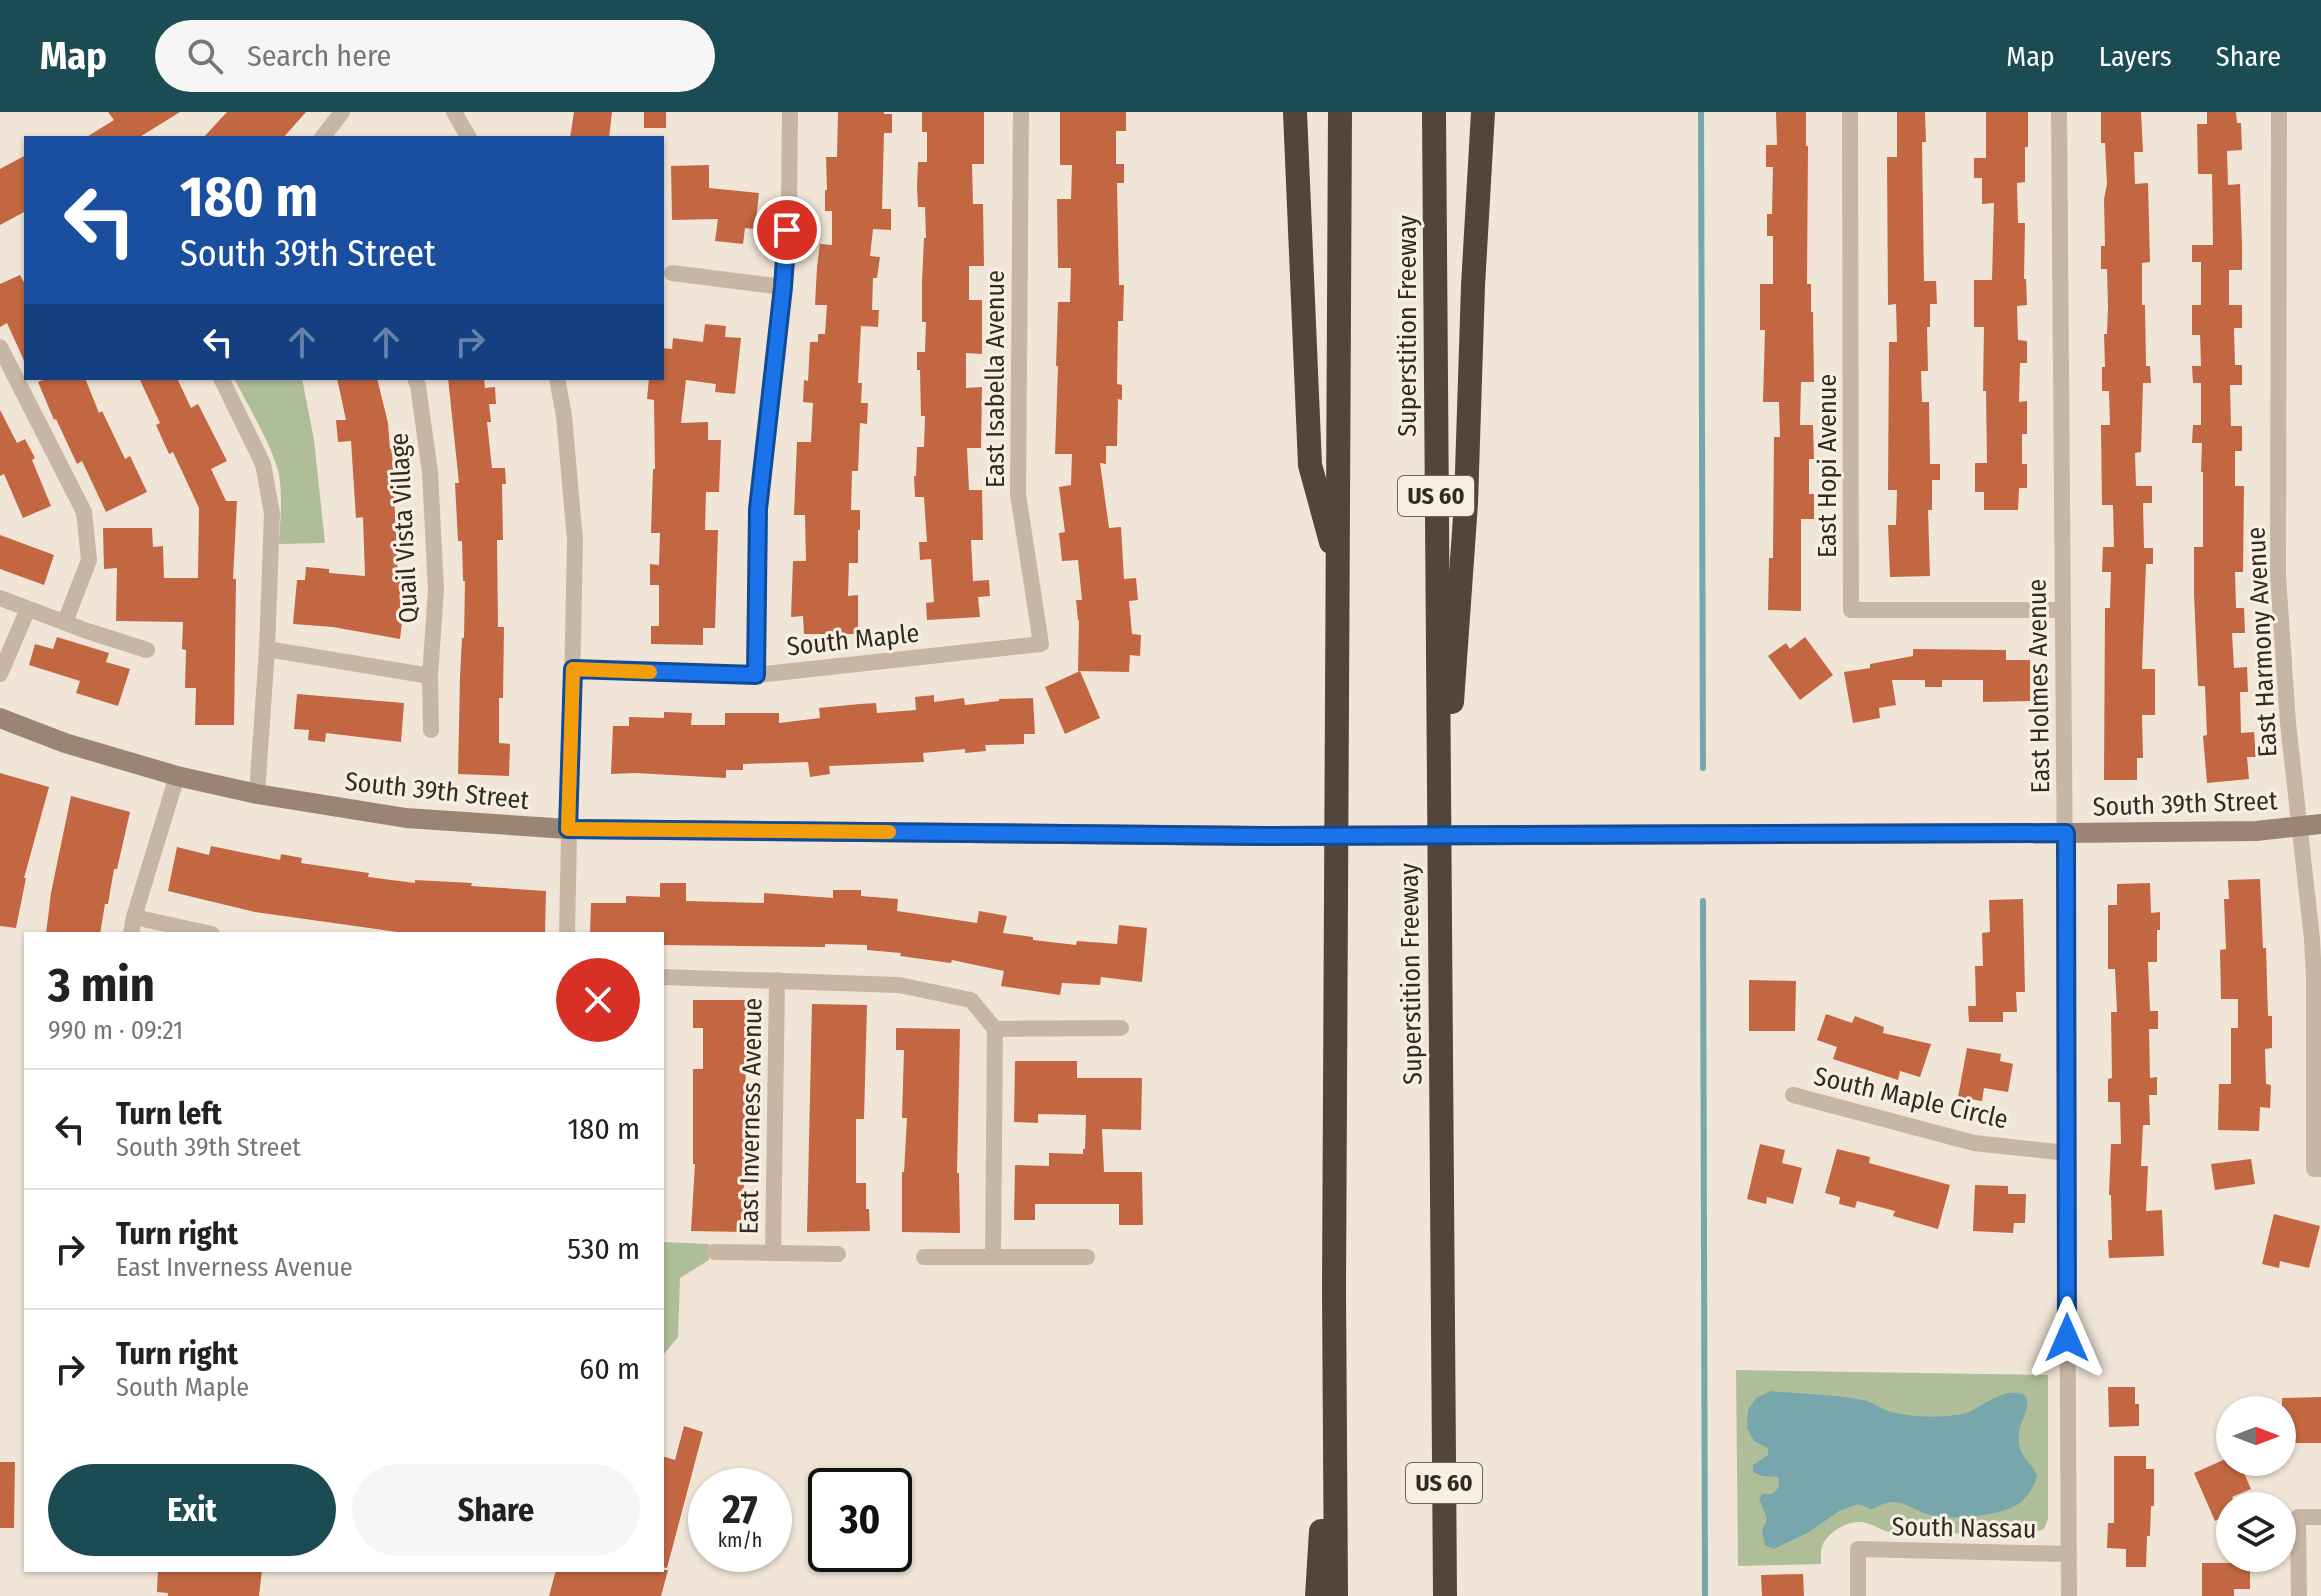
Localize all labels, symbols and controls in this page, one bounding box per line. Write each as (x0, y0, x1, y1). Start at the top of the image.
search box (155, 20, 715, 92)
text: Map (40, 33, 107, 79)
icon: search (183, 34, 227, 78)
text: Search here (247, 38, 391, 74)
text: Map (2006, 40, 2055, 73)
text: Layers (2099, 40, 2172, 73)
text: Share (2216, 40, 2281, 73)
text: 180 m (180, 164, 318, 231)
icon: left (48, 168, 152, 272)
pin (753, 196, 821, 264)
icon: arrive (765, 208, 809, 252)
street label: Superstition Freeway (1392, 215, 1423, 437)
text: South 39th Street (180, 232, 436, 276)
street label: East Isabella Avenue (980, 270, 1011, 488)
icon: left (196, 320, 240, 364)
icon: ahead (280, 320, 324, 364)
icon: ahead (364, 320, 408, 364)
icon: right (448, 320, 492, 364)
street label: East Hopi Avenue (1812, 374, 1843, 558)
street label: Quail Vista Village (384, 432, 424, 624)
road number: US 60 (1398, 476, 1474, 516)
street label: East Harmony Avenue (2240, 526, 2284, 758)
street label: East Holmes Avenue (2022, 578, 2056, 794)
street label: South Maple (785, 618, 921, 662)
street label: South 39th Street (343, 766, 531, 816)
street label: South 39th Street (2092, 785, 2278, 823)
street label: Superstition Freeway (1394, 862, 1428, 1085)
text: 3 min (48, 956, 155, 1014)
button: close (556, 958, 640, 1042)
street label: East Inverness Avenue (733, 997, 769, 1235)
text: 990 m · 09:21 (48, 1015, 183, 1046)
street label: South Maple Circle (1811, 1061, 2011, 1135)
text: Turn left (116, 1096, 222, 1132)
icon: left (48, 1107, 92, 1151)
text: 180 m (568, 1111, 640, 1147)
text: South 39th Street (116, 1132, 301, 1163)
text: Turn right (116, 1216, 238, 1252)
icon: right (48, 1227, 92, 1271)
text: 530 m (567, 1231, 640, 1267)
text: East Inverness Avenue (116, 1252, 353, 1283)
position arrow (2025, 1296, 2109, 1380)
text: Turn right (116, 1336, 238, 1372)
icon: right (48, 1347, 92, 1391)
text: 60 m (579, 1351, 640, 1387)
text: South Maple (116, 1372, 249, 1403)
north arrow (2216, 1396, 2296, 1476)
map controls (2216, 1396, 2296, 1572)
road number: US 60 (1406, 1463, 1482, 1503)
button: Exit (48, 1464, 336, 1556)
button: Share (352, 1464, 640, 1556)
speed limit sign: 30 (808, 1468, 912, 1572)
text: 27 (722, 1486, 758, 1534)
button: layers (2216, 1492, 2296, 1572)
street label: South Nassau (1891, 1511, 2037, 1545)
text: km/h (718, 1528, 762, 1552)

